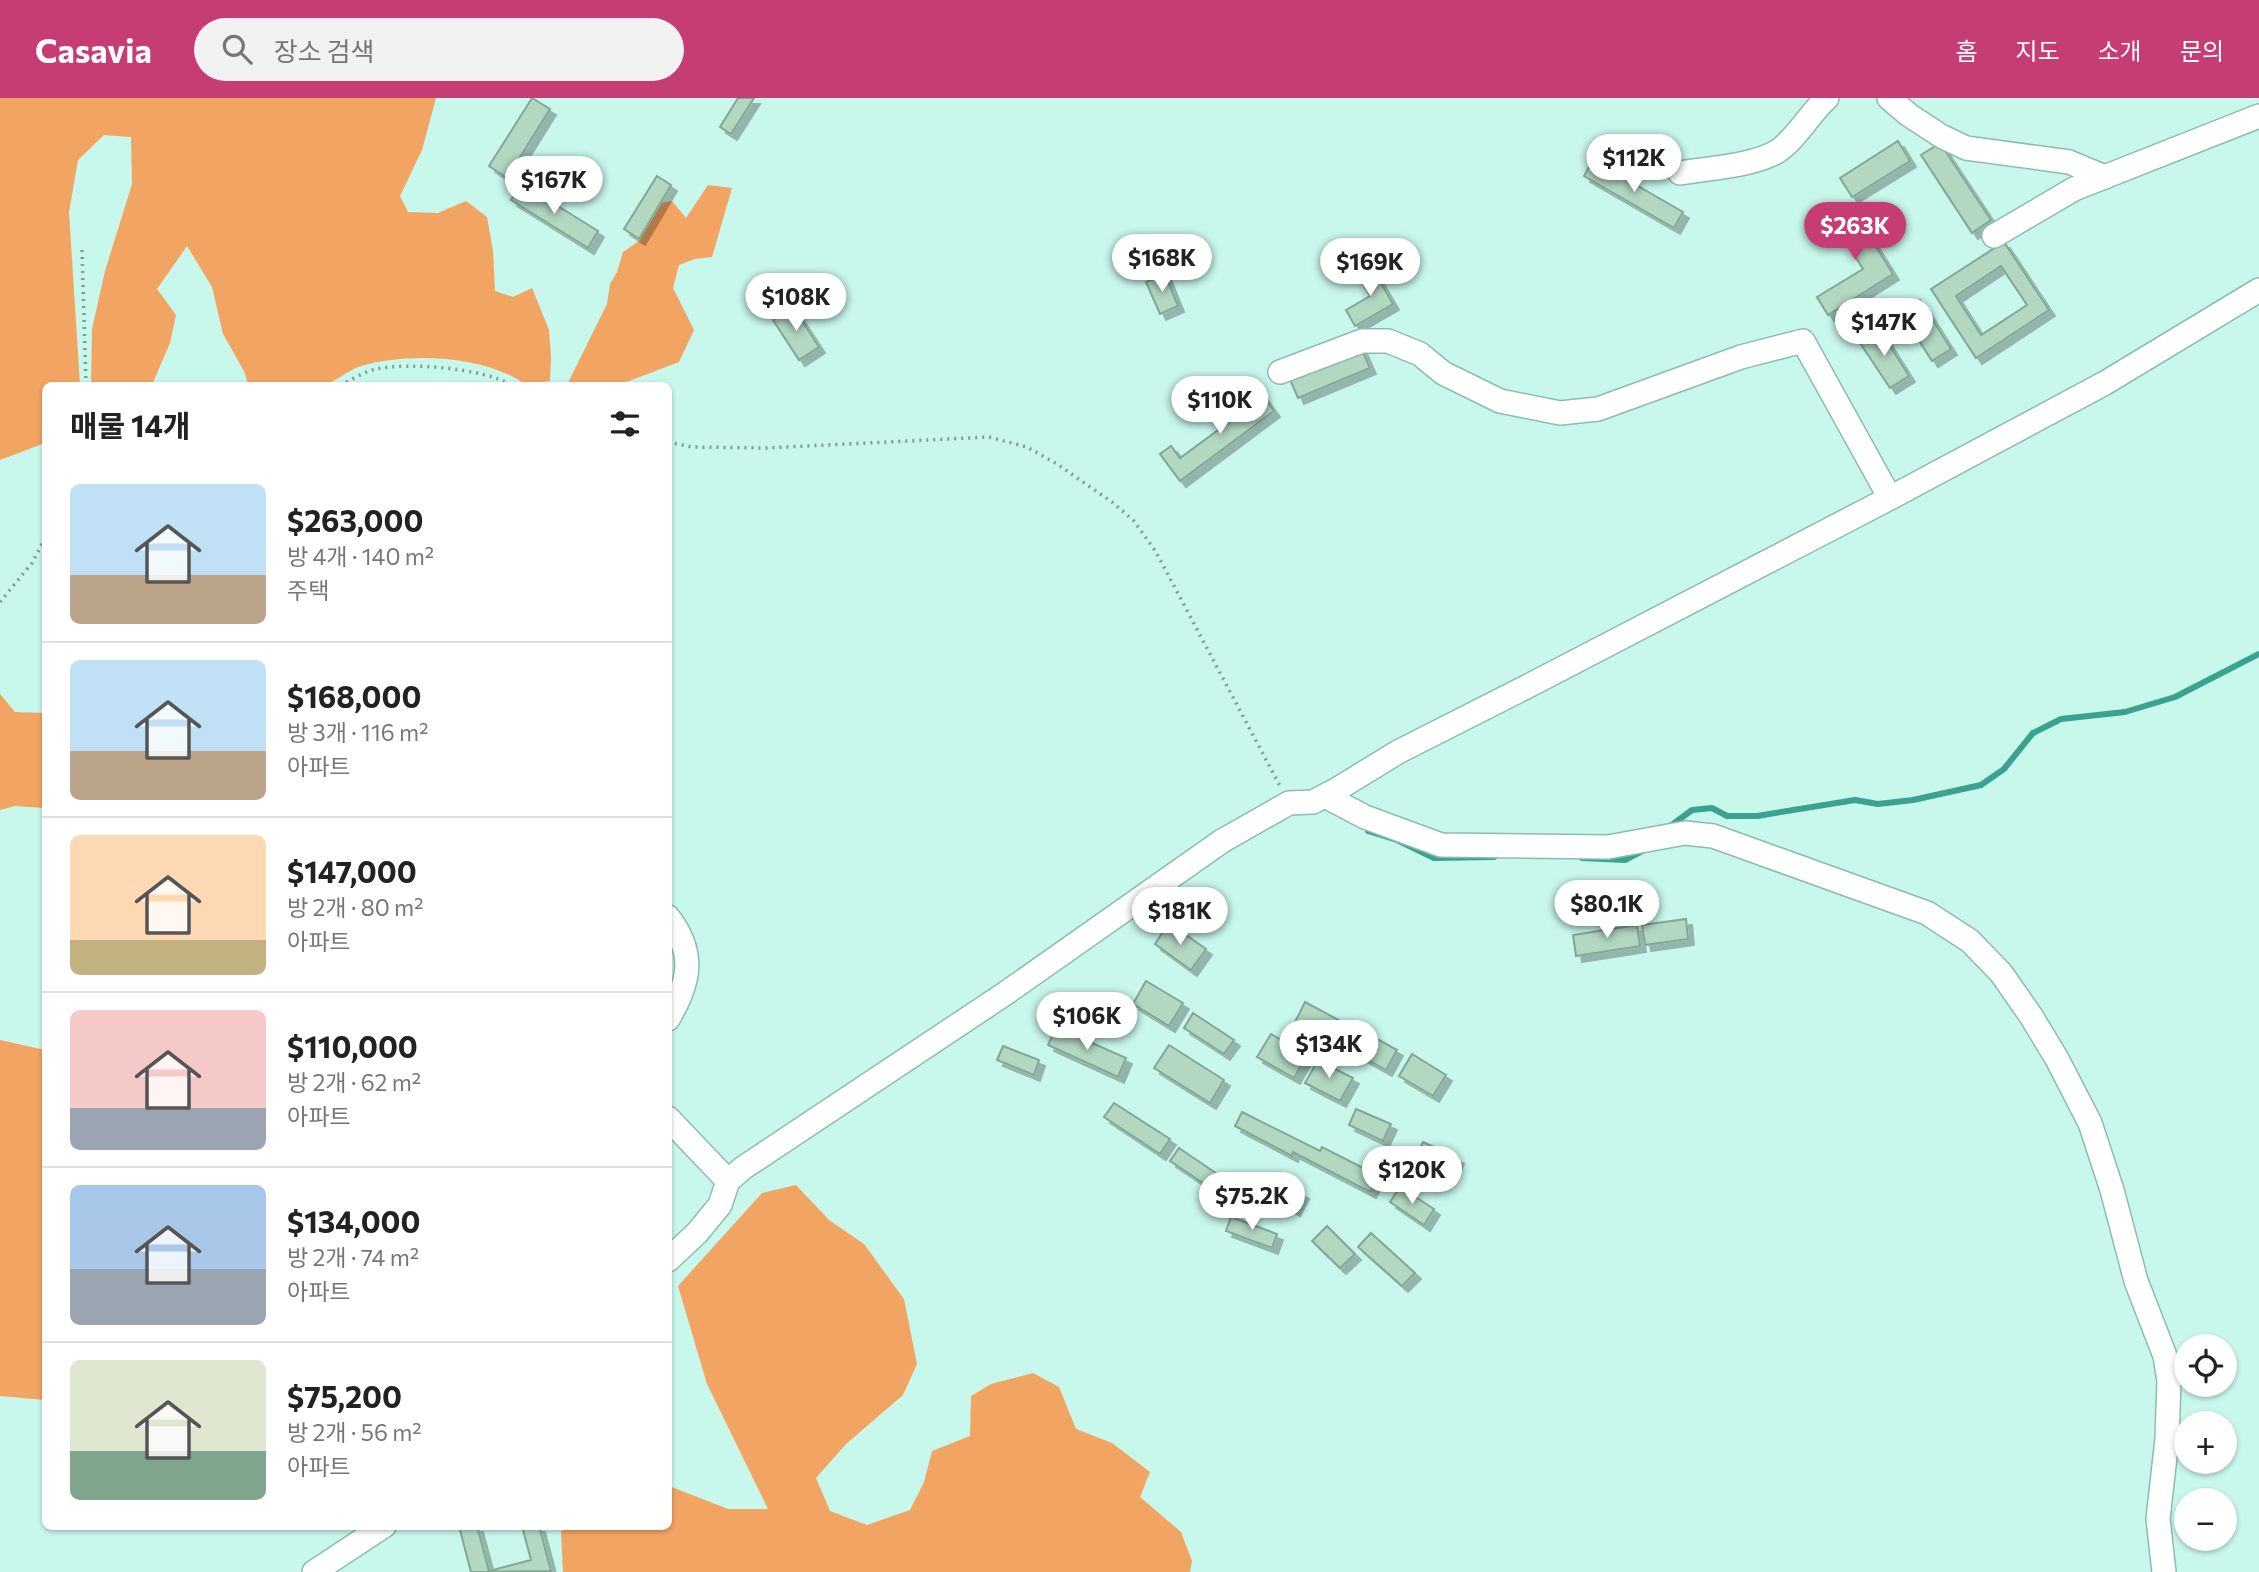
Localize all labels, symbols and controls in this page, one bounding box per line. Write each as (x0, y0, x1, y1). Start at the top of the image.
search box (194, 18, 684, 81)
text: Casavia (35, 29, 152, 70)
icon: search (218, 30, 256, 68)
text: 장소 검색 (274, 35, 374, 66)
text: 홈 (1955, 36, 1977, 65)
text: 지도 (2015, 36, 2060, 65)
text: 소개 (2098, 36, 2142, 65)
text: 문의 (2180, 36, 2224, 65)
pin: $112K (1585, 134, 1683, 194)
text: $112K (1602, 143, 1666, 171)
pin: $167K (505, 156, 603, 216)
text: $167K (521, 165, 587, 193)
pin: $263K (1806, 202, 1904, 262)
text: $263K (1820, 211, 1890, 239)
pin: $168K (1113, 234, 1211, 294)
pin: $169K (1321, 238, 1419, 298)
text: $168K (1128, 243, 1196, 271)
text: $169K (1336, 247, 1404, 275)
pin: $108K (747, 274, 845, 333)
text: $108K (761, 282, 831, 310)
pin: $147K (1835, 299, 1933, 358)
text: $147K (1851, 307, 1917, 335)
pin: $110K (1171, 376, 1269, 436)
text: $110K (1187, 385, 1253, 413)
icon: filters (606, 405, 644, 443)
text: 매물 14개 (70, 406, 191, 443)
text: $263,000 (287, 501, 423, 538)
icon: home (126, 512, 210, 596)
text: 방 4개 · 140 m² (287, 542, 434, 570)
text: 주택 (287, 576, 329, 604)
text: $168,000 (287, 677, 421, 714)
icon: home (126, 688, 210, 772)
text: 방 3개 · 116 m² (287, 718, 428, 746)
text: 아파트 (287, 752, 350, 780)
text: $147,000 (287, 852, 417, 889)
icon: home (126, 863, 210, 947)
pin: $80.1K (1550, 880, 1664, 940)
pin: $181K (1131, 888, 1229, 947)
text: $80.1K (1570, 889, 1644, 917)
text: 방 2개 · 80 m² (287, 893, 423, 921)
text: $181K (1148, 896, 1212, 924)
text: 아파트 (287, 927, 350, 955)
pin: $106K (1038, 992, 1136, 1052)
text: $106K (1052, 1001, 1122, 1029)
pin: $134K (1280, 1020, 1378, 1080)
text: $110,000 (287, 1027, 418, 1064)
text: $134K (1295, 1029, 1363, 1057)
icon: home (126, 1038, 210, 1122)
text: 방 2개 · 62 m² (287, 1068, 421, 1096)
text: 아파트 (287, 1102, 350, 1130)
pin: $120K (1363, 1146, 1461, 1206)
text: $120K (1378, 1155, 1446, 1183)
pin: $75.2K (1195, 1172, 1309, 1232)
text: $75.2K (1215, 1181, 1289, 1209)
text: $134,000 (287, 1202, 420, 1239)
icon: home (126, 1213, 210, 1297)
text: 방 2개 · 74 m² (287, 1243, 419, 1271)
text: 아파트 (287, 1277, 350, 1305)
map controls (2174, 1334, 2237, 1551)
button: locate (2174, 1334, 2237, 1397)
text: $75,200 (287, 1377, 402, 1414)
icon: home (126, 1388, 210, 1472)
button: + (2174, 1411, 2237, 1474)
text: 방 2개 · 56 m² (287, 1418, 422, 1446)
text: 아파트 (287, 1452, 350, 1480)
button: − (2174, 1488, 2237, 1551)

